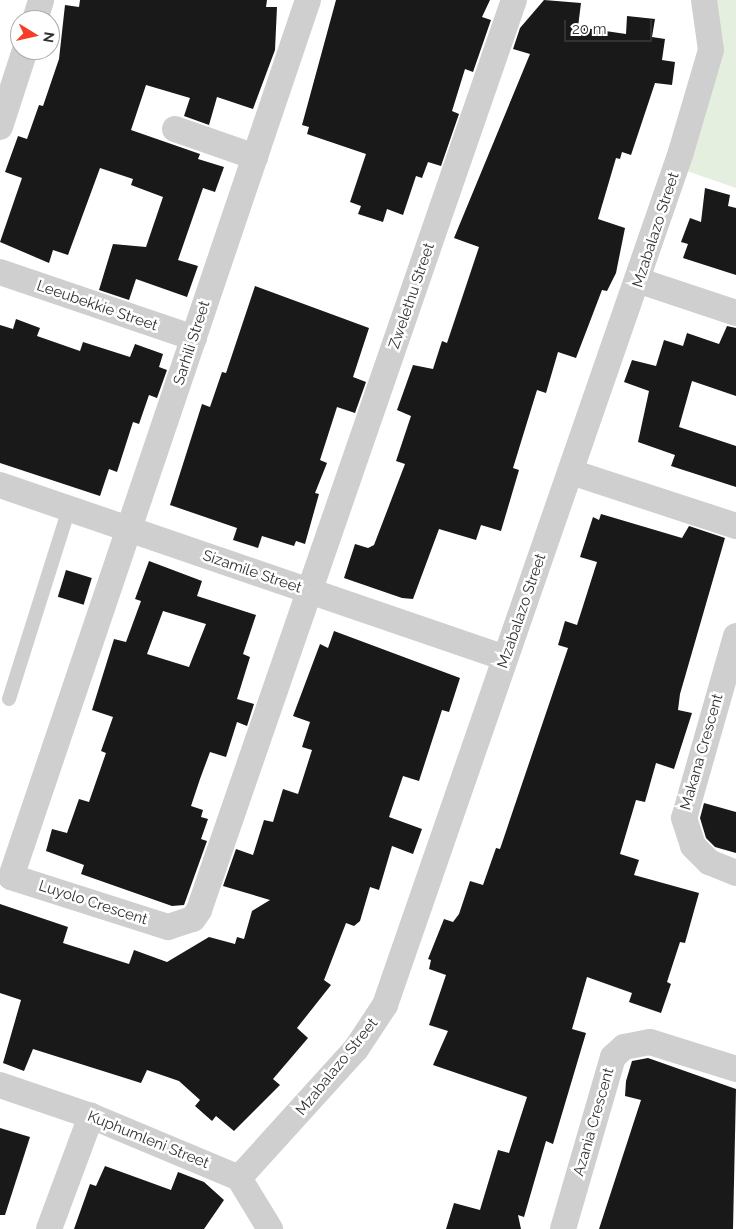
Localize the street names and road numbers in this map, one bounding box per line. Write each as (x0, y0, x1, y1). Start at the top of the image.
street label: Mzabalazo Street (629, 170, 683, 290)
street label: Zwelethu Street (385, 241, 439, 351)
street label: Leeubekkie Street (34, 277, 160, 335)
street label: Sarhili Street (170, 299, 214, 387)
street label: Sizamile Street (200, 547, 304, 597)
street label: Mzabalazo Street (494, 551, 550, 671)
street label: Makana Crescent (677, 692, 727, 812)
street label: Luyolo Crescent (36, 877, 150, 929)
street label: Mzabalazo Street (292, 1015, 382, 1119)
street label: Azania Crescent (570, 1066, 618, 1178)
street label: Kuphumleni Street (85, 1107, 211, 1173)

